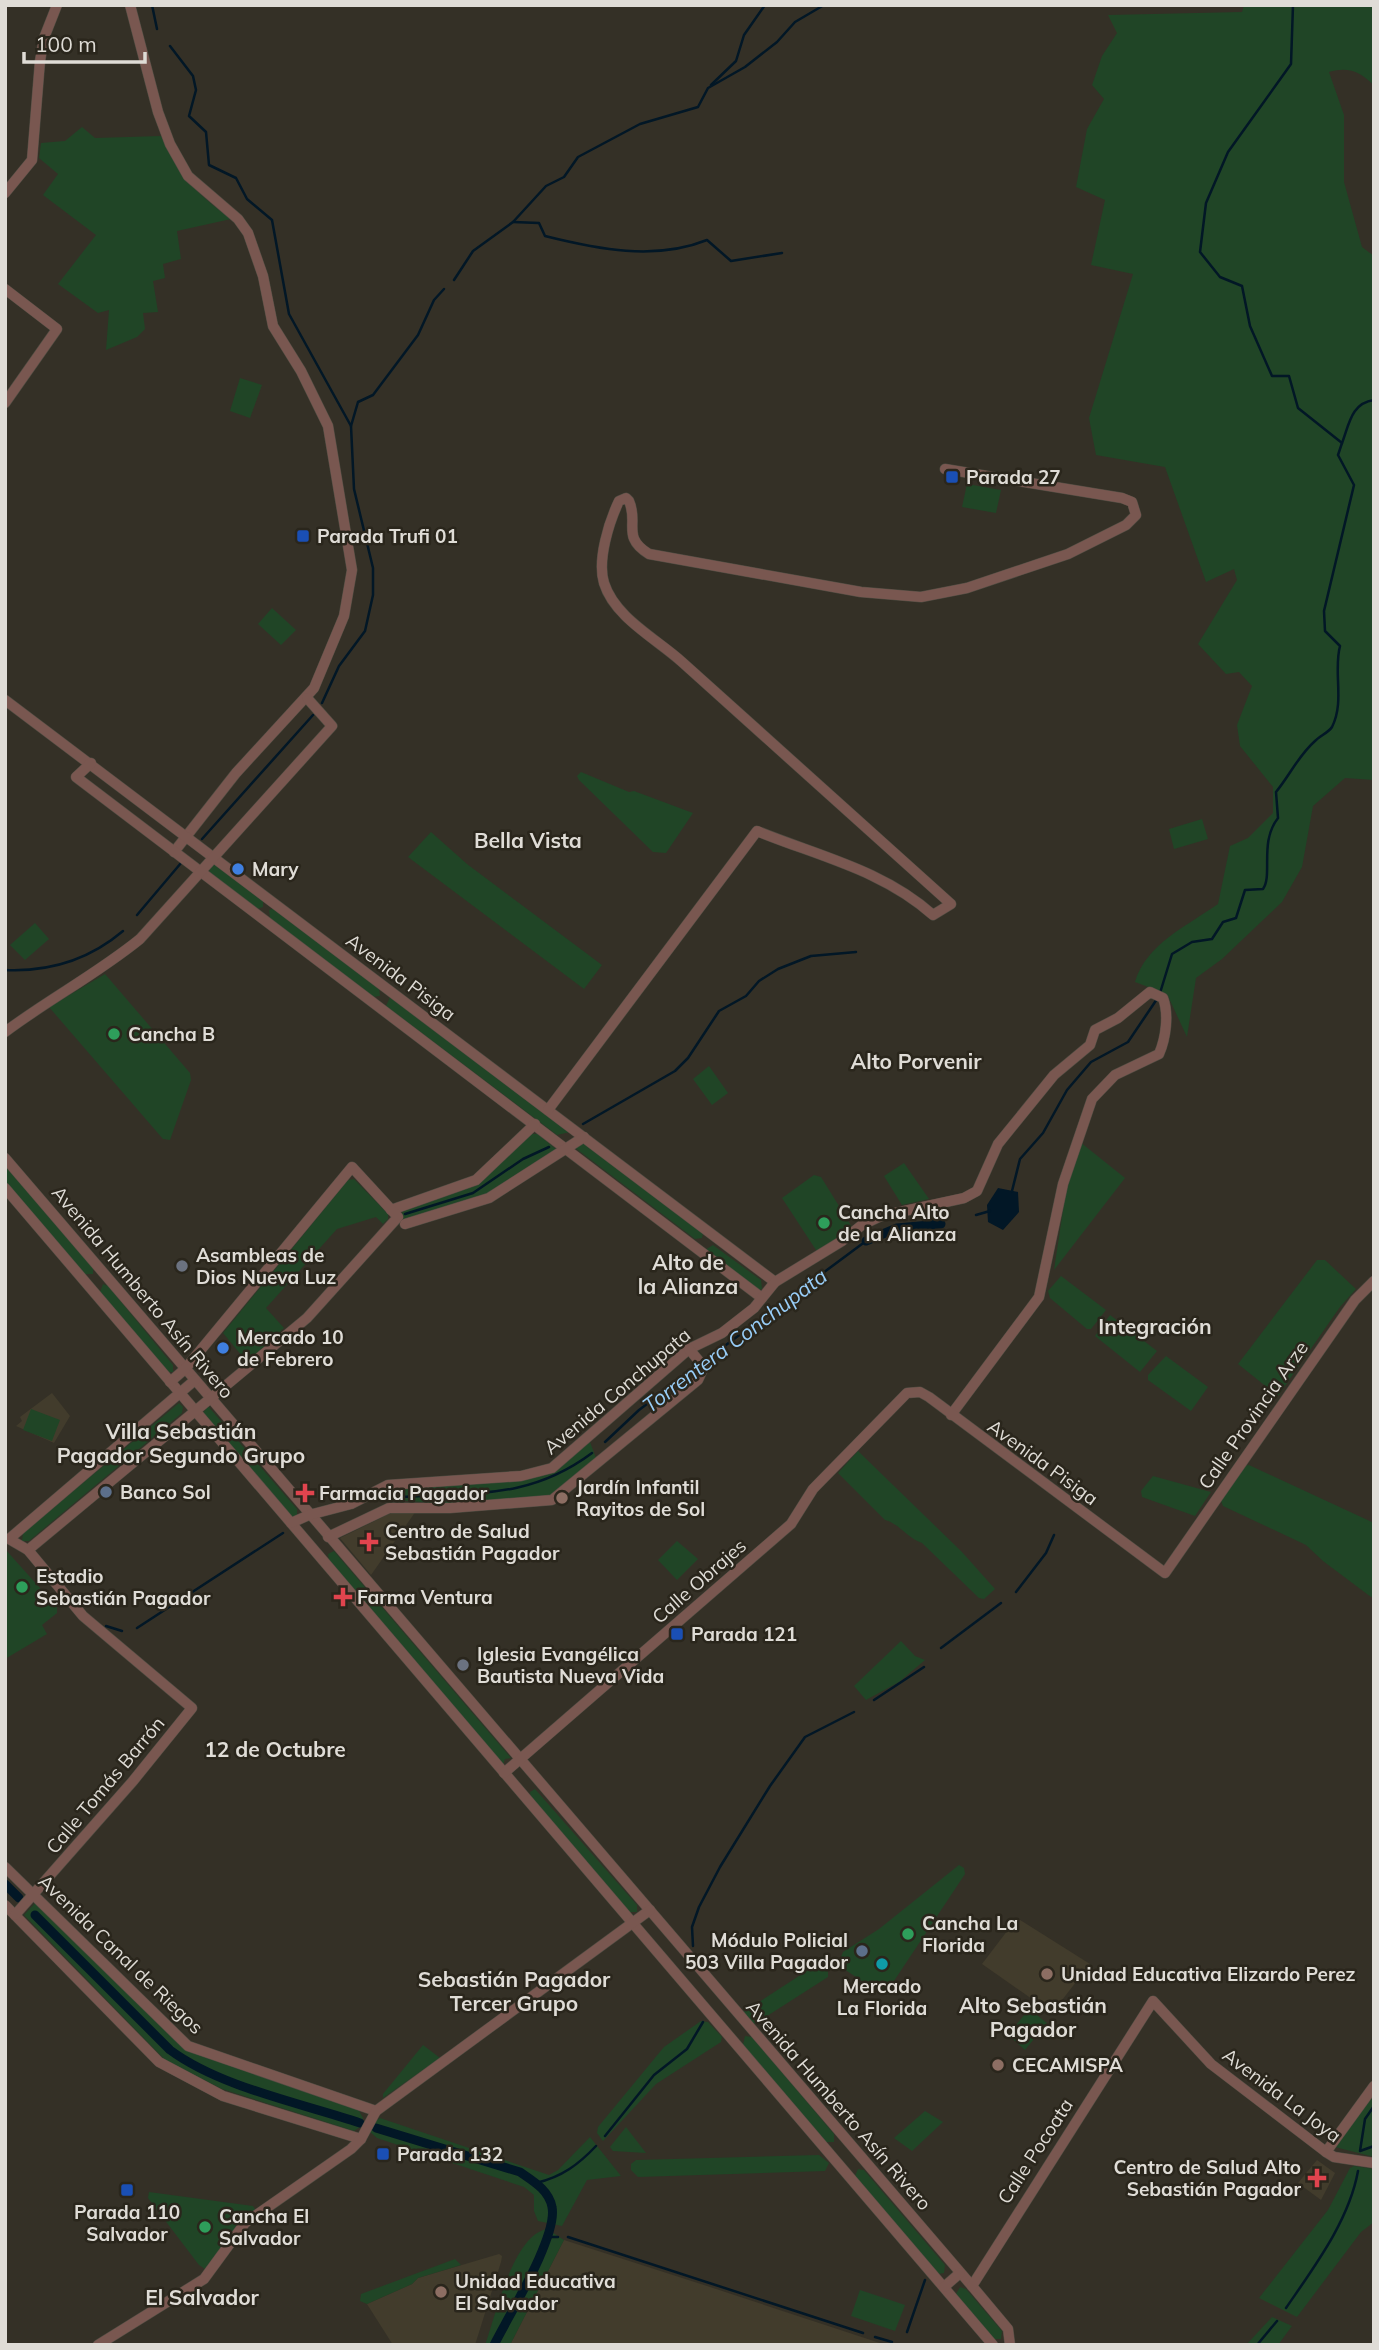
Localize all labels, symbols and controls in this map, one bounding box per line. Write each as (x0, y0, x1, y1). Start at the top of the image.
scale bar (24, 21, 145, 65)
text: 100 m (35, 31, 97, 57)
place label: Parada 27 (966, 465, 1061, 489)
marker: Parada 27 (944, 469, 960, 485)
place label: Parada Trufi 01 (317, 524, 458, 548)
marker: Parada Trufi 01 (295, 528, 311, 544)
district label: Bella Vista (474, 827, 582, 853)
place label: Mary (252, 857, 299, 881)
marker: Mary (230, 861, 246, 877)
street label: Avenida Pisiga (342, 928, 460, 1026)
place label: Cancha B (128, 1022, 215, 1046)
marker: Cancha B (106, 1026, 122, 1042)
district label: Alto Porvenir (850, 1048, 982, 1074)
street label: Avenida Humberto Asín Rivero (47, 1181, 239, 1403)
place label: Cancha Alto de la Alianza (838, 1200, 956, 1246)
marker: Cancha Alto de la Alianza (816, 1215, 832, 1231)
place label: Asambleas de Dios Nueva Luz (196, 1243, 336, 1289)
district label: Alto de la Alianza (638, 1249, 738, 1299)
marker: Asambleas de Dios Nueva Luz (174, 1258, 190, 1274)
water label: Torrentera Conchupata (637, 1262, 832, 1418)
district label: Integración (1098, 1313, 1212, 1339)
street label: Avenida Conchupata (539, 1323, 695, 1459)
place label: Mercado 10 de Febrero (237, 1325, 344, 1371)
street label: Calle Provincia Arze (1193, 1336, 1313, 1494)
marker: Mercado 10 de Febrero (215, 1340, 231, 1356)
street label: Avenida Pisiga (983, 1414, 1103, 1510)
district label: Villa Sebastián Pagador Segundo Grupo (57, 1418, 305, 1468)
place label: Jardín Infantil Rayitos de Sol (576, 1475, 705, 1521)
place label: Banco Sol (120, 1480, 211, 1504)
place label: Farmacia Pagador (319, 1481, 488, 1505)
marker: Banco Sol (98, 1484, 114, 1500)
marker: Farmacia Pagador (297, 1485, 313, 1501)
marker: Jardín Infantil Rayitos de Sol (554, 1490, 570, 1506)
place label: Centro de Salud Sebastián Pagador (385, 1519, 560, 1565)
marker: Centro de Salud Sebastián Pagador (359, 1532, 379, 1552)
street label: Calle Obrajes (647, 1534, 751, 1628)
place label: Estadio Sebastián Pagador (36, 1564, 211, 1610)
marker: Estadio Sebastián Pagador (14, 1579, 30, 1595)
place label: Farma Ventura (357, 1585, 493, 1609)
marker: Farma Ventura (335, 1589, 351, 1605)
place label: Parada 121 (691, 1622, 797, 1646)
marker: Parada 121 (669, 1626, 685, 1642)
place label: Iglesia Evangélica Bautista Nueva Vida (477, 1642, 664, 1688)
marker: Iglesia Evangélica Bautista Nueva Vida (455, 1657, 471, 1673)
street label: Calle Tomás Barrón (41, 1712, 169, 1858)
district label: 12 de Octubre (204, 1736, 346, 1762)
street label: Avenida Canal de Riegos (34, 1869, 208, 2039)
place label: Cancha La Florida (922, 1911, 1018, 1957)
marker: Cancha La Florida (900, 1926, 916, 1942)
place label: Módulo Policial 503 Villa Pagador (685, 1928, 849, 1974)
marker: Módulo Policial 503 Villa Pagador (854, 1943, 870, 1959)
marker: Mercado La Florida (874, 1956, 890, 1972)
place label: Unidad Educativa Elizardo Perez (1061, 1962, 1356, 1986)
district label: Sebastián Pagador Tercer Grupo (418, 1966, 611, 2016)
marker: Unidad Educativa Elizardo Perez (1039, 1966, 1055, 1982)
place label: Mercado La Florida (837, 1974, 927, 2020)
district label: Alto Sebastián Pagador (959, 1992, 1107, 2042)
street label: Avenida Humberto Asín Rivero (741, 1995, 937, 2215)
street label: Avenida La Joya (1218, 2043, 1346, 2147)
place label: CECAMISPA (1012, 2053, 1124, 2077)
marker: CECAMISPA (990, 2057, 1006, 2073)
street label: Calle Pocoata (992, 2094, 1078, 2208)
place label: Parada 132 (397, 2142, 503, 2166)
marker: Parada 132 (375, 2146, 391, 2162)
place label: Centro de Salud Alto Sebastián Pagador (1114, 2155, 1302, 2201)
marker: Centro de Salud Alto Sebastián Pagador (1307, 2168, 1327, 2188)
marker: Parada 110 Salvador (119, 2182, 135, 2198)
place label: Parada 110 Salvador (74, 2200, 180, 2246)
place label: Cancha El Salvador (219, 2204, 309, 2250)
marker: Cancha El Salvador (197, 2219, 213, 2235)
place label: Unidad Educativa El Salvador (455, 2269, 616, 2315)
district label: El Salvador (145, 2284, 260, 2310)
marker: Unidad Educativa El Salvador (433, 2284, 449, 2300)

